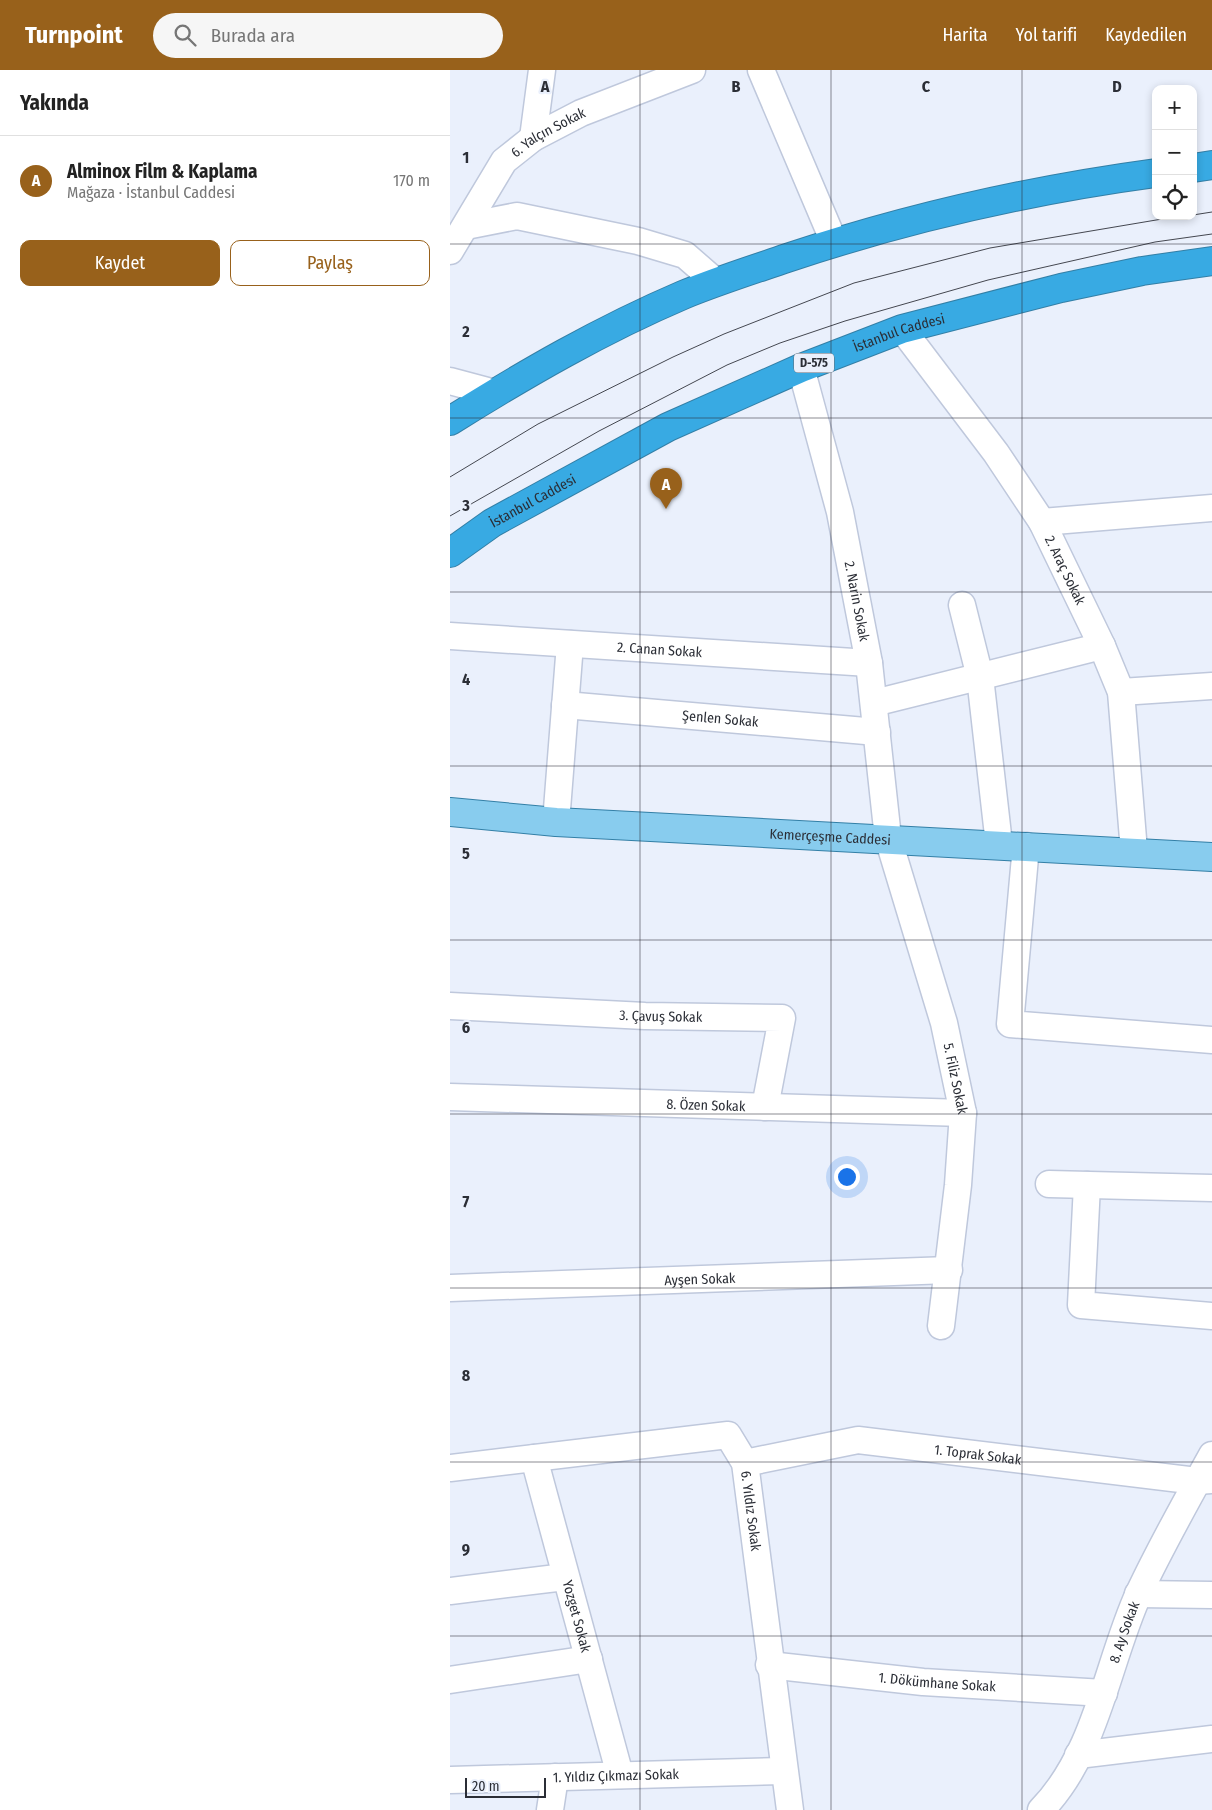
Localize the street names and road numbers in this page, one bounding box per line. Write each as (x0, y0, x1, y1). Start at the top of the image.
street label: 6. Yalçın Sokak (507, 104, 588, 161)
street label: İstanbul Caddesi (851, 310, 947, 356)
road number: D-575 (794, 354, 834, 372)
street label: İstanbul Caddesi (487, 470, 579, 531)
street label: 2. Araç Sokak (1041, 533, 1089, 608)
street label: 2. Narin Sokak (841, 560, 873, 643)
street label: 2. Canan Sokak (616, 638, 703, 661)
street label: Şenlen Sokak (682, 707, 760, 730)
street label: Kemerçeşme Caddesi (769, 825, 891, 848)
street label: 3. Çavuş Sokak (619, 1006, 703, 1025)
street label: 5. Filiz Sokak (940, 1042, 972, 1116)
street label: 8. Özen Sokak (666, 1095, 746, 1115)
street label: Ayşen Sokak (664, 1269, 736, 1289)
street label: 1. Toprak Sokak (933, 1441, 1023, 1468)
street label: 6. Yıldız Sokak (738, 1470, 765, 1552)
street label: Yozget Sokak (559, 1578, 595, 1655)
street label: 8. Ay Sokak (1105, 1598, 1143, 1665)
street label: 1. Dökümhane Sokak (878, 1669, 997, 1695)
street label: 1. Yıldız Çıkmazı Sokak (553, 1765, 680, 1786)

